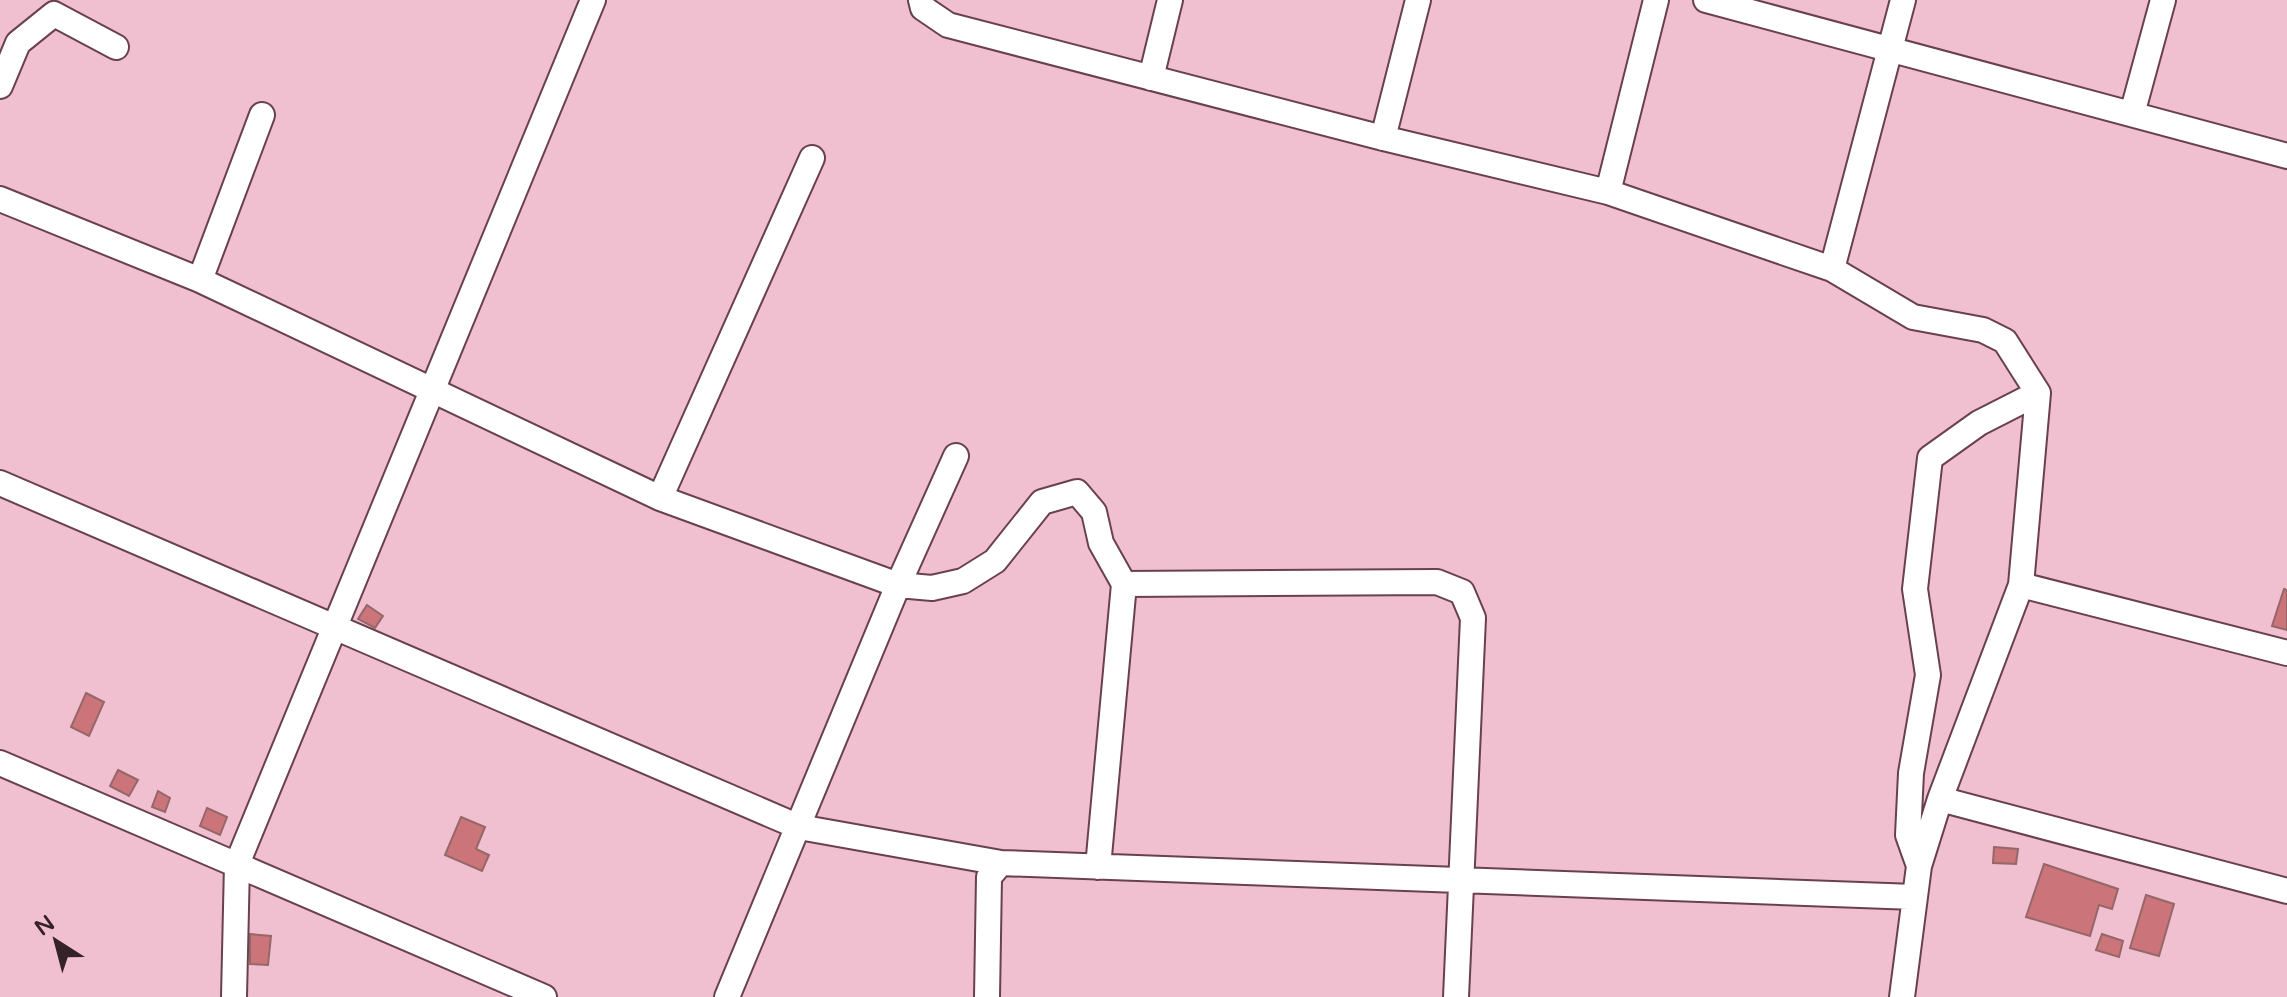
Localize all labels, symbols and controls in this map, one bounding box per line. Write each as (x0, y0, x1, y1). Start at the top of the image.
north arrow (16, 901, 96, 981)
text: N (30, 910, 60, 941)

